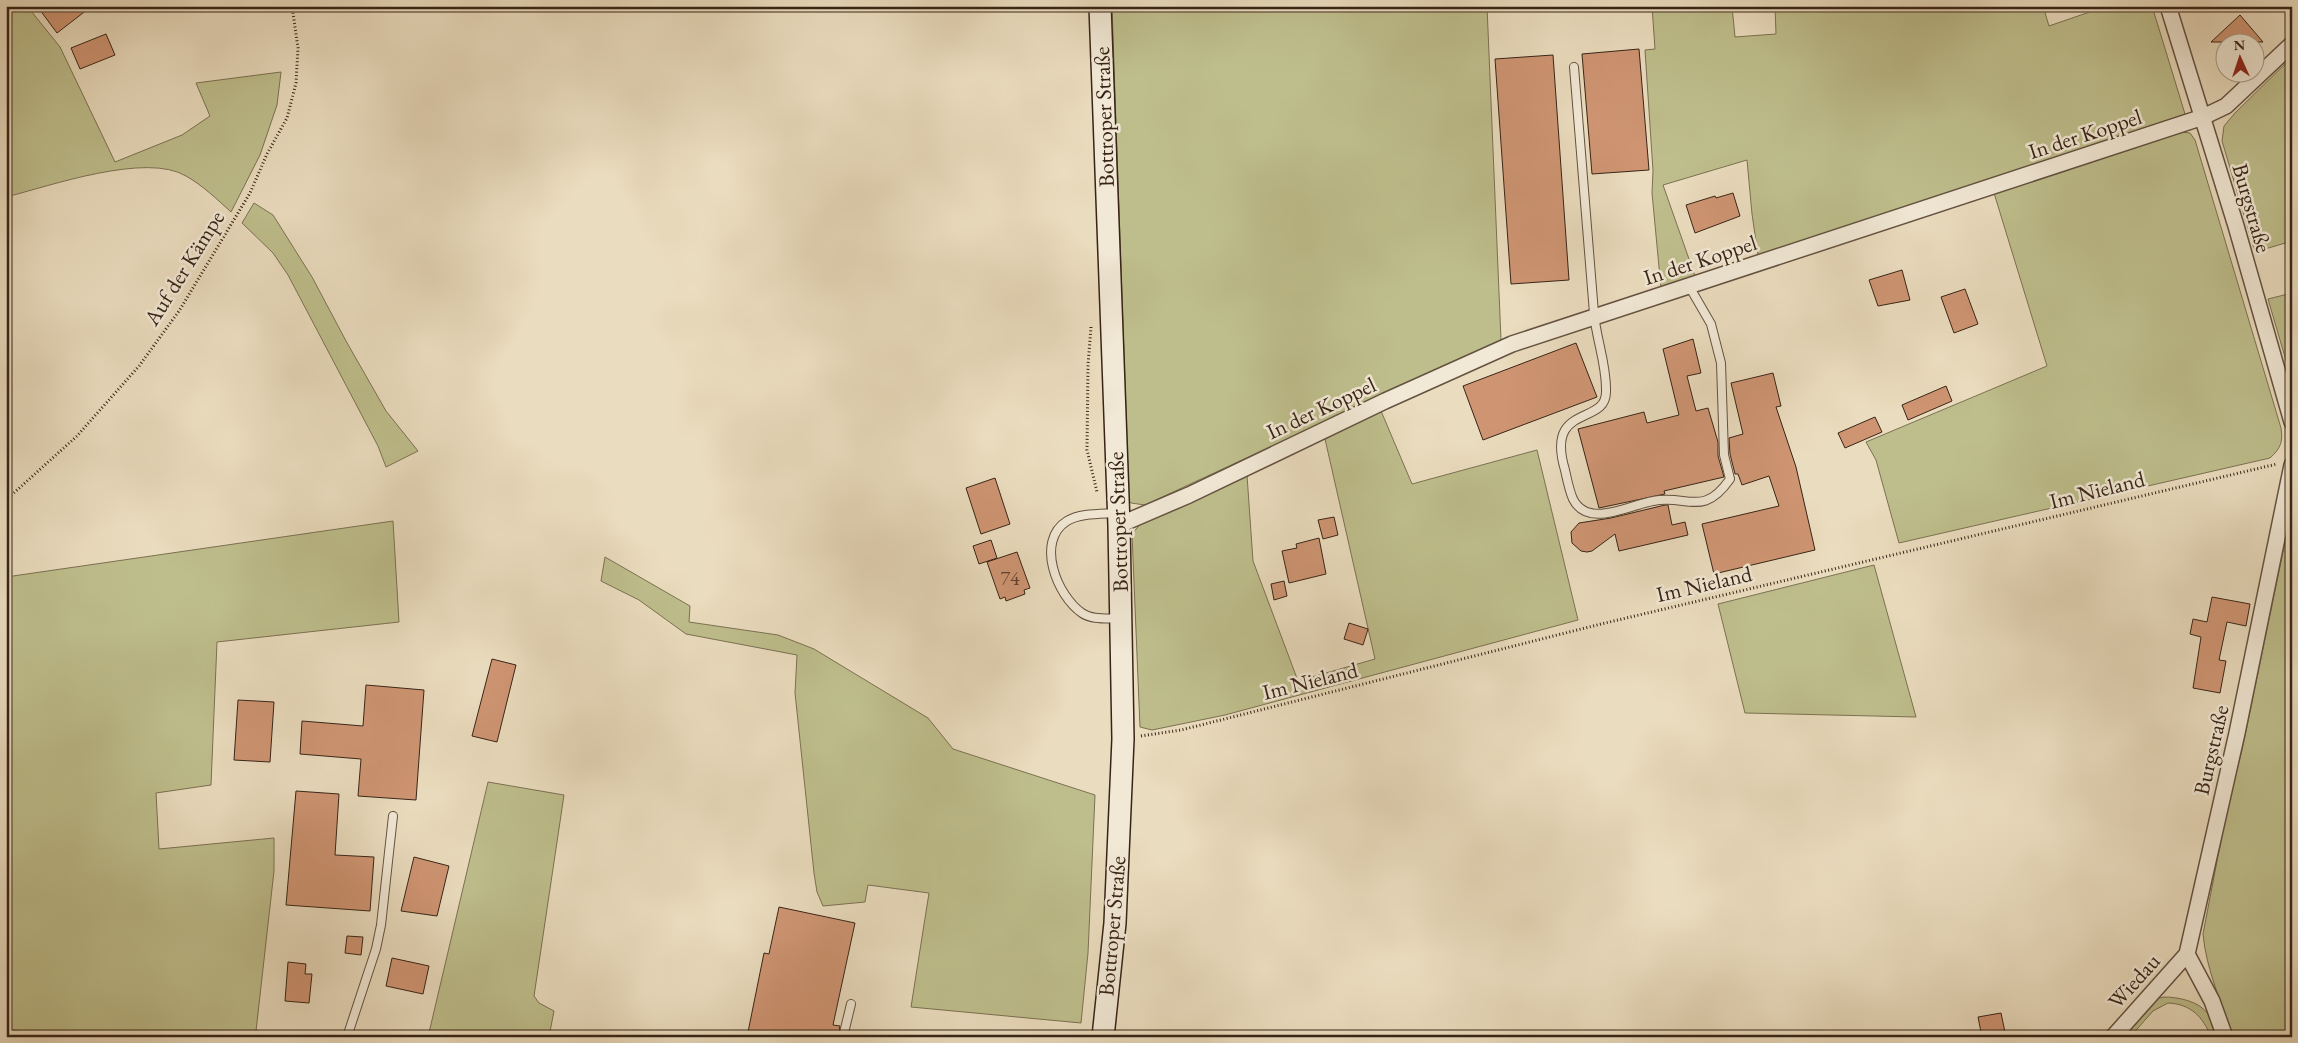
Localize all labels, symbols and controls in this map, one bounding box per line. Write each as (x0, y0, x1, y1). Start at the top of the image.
north arrow (2216, 32, 2266, 82)
text: N (2233, 36, 2246, 54)
street label: Bottroper Straße (1087, 46, 1121, 188)
street label: In der Koppel (2025, 102, 2145, 166)
street label: Burgstraße (2225, 160, 2279, 256)
street label: Auf der Kämpe (137, 205, 231, 332)
street label: In der Koppel (1640, 228, 1760, 292)
street label: In der Koppel (1262, 370, 1380, 446)
street label: Bottroper Straße (1101, 451, 1135, 593)
street label: Im Nieland (2046, 464, 2149, 516)
street label: Im Nieland (1653, 559, 1755, 609)
house number: 74 (1000, 565, 1020, 591)
street label: Im Nieland (1259, 655, 1362, 707)
street label: Burgstraße (2187, 702, 2235, 798)
street label: Bottroper Straße (1091, 854, 1133, 997)
street label: Wiedau (2101, 947, 2167, 1015)

